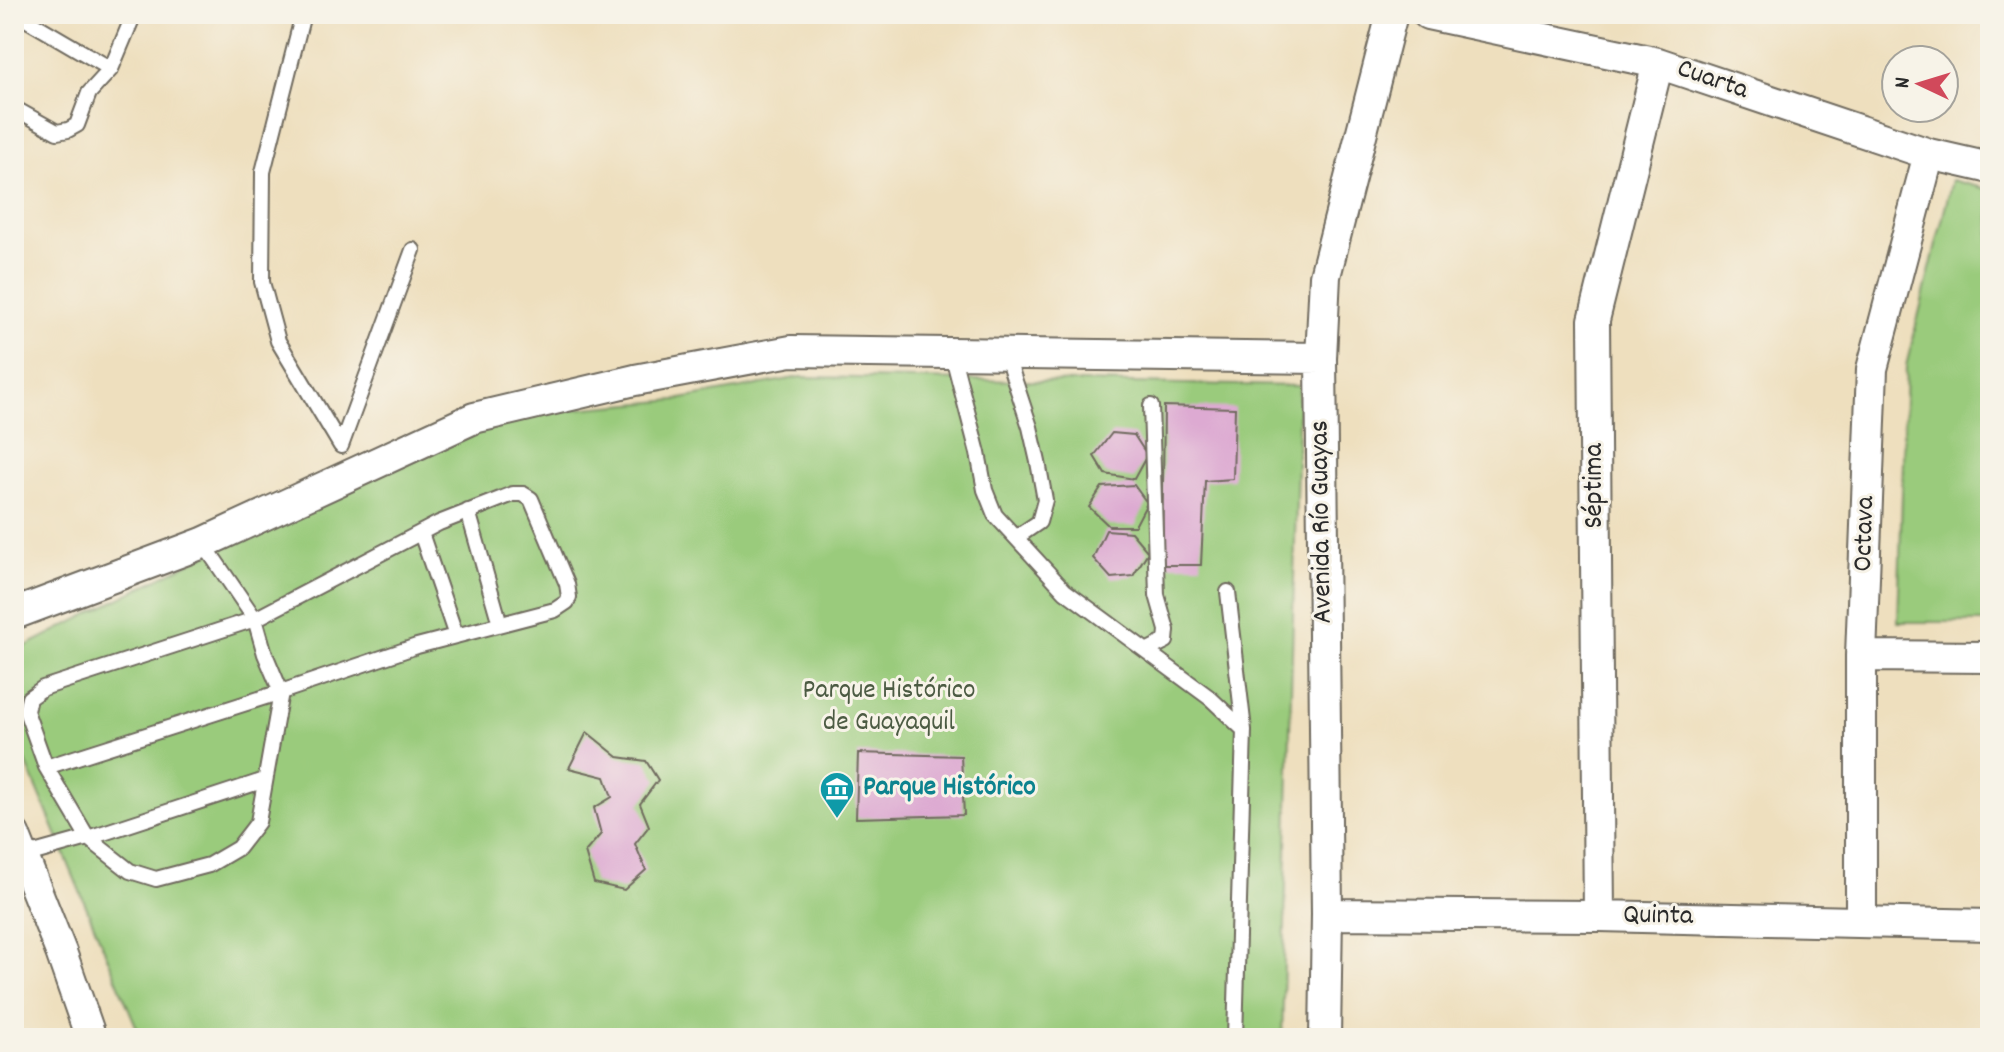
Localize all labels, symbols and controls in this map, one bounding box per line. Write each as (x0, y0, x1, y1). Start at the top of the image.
north arrow (1880, 44, 1960, 124)
street label: Cuarta (1671, 50, 1754, 112)
text: N (1888, 76, 1919, 89)
street label: Avenida Río Guayas (1301, 420, 1345, 624)
street label: Séptima (1576, 443, 1616, 529)
street label: Octava (1845, 495, 1887, 572)
park label: Parque Histórico de Guayaquil (803, 672, 975, 744)
place label: Parque Histórico (863, 769, 1036, 809)
museum icon: Parque Histórico (818, 770, 856, 820)
street label: Quinta (1623, 896, 1694, 938)

